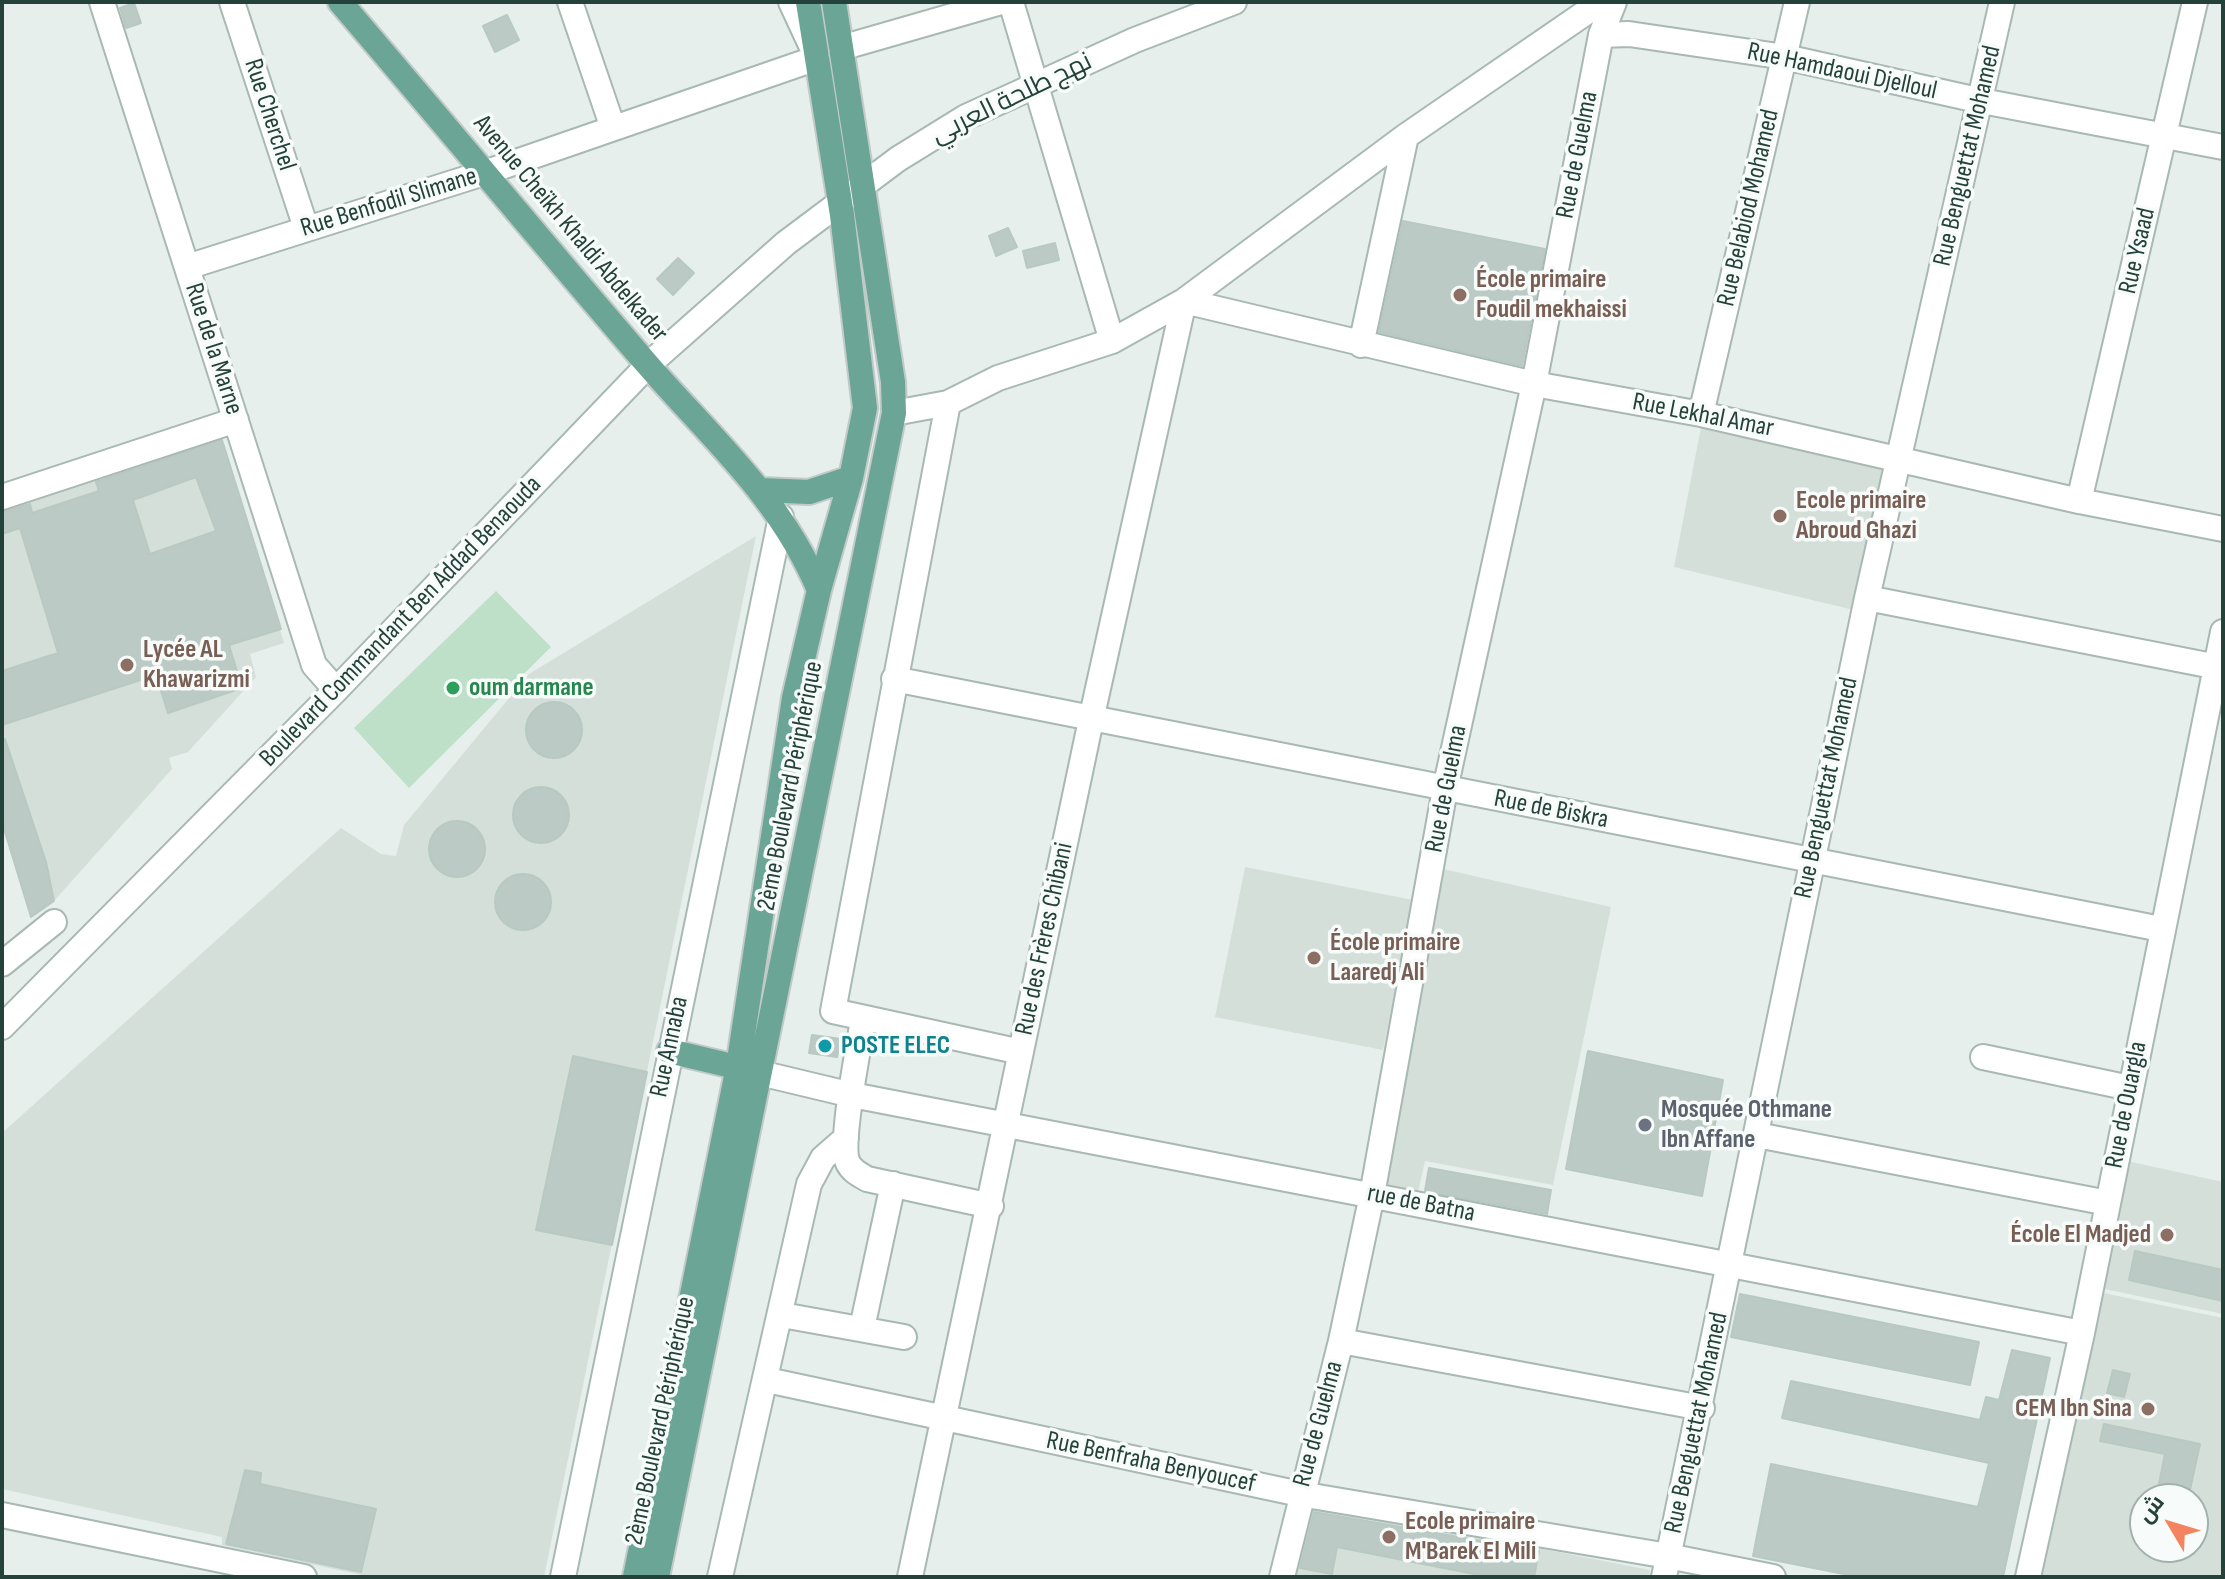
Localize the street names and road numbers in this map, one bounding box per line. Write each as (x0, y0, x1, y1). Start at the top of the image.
street label: Rue Hamdaoui Djelloul (1744, 37, 1940, 107)
street label: Rue Benguettat Mohamed (1927, 43, 2009, 269)
street label: نهج طلحة العربي (926, 47, 1098, 151)
street label: Rue Cherchel (236, 55, 302, 175)
street label: Rue de Guelma (1550, 89, 1606, 221)
street label: Rue Belabiod Mohamed (1711, 107, 1787, 309)
street label: Avenue Cheïkh Khaldi Abdelkader (466, 109, 674, 349)
street label: Rue Benfodil Slimane (297, 161, 481, 245)
street label: Rue Ysaad (2113, 205, 2163, 297)
street label: Rue de la Marne (177, 279, 249, 419)
street label: Rue Lekhal Amar (1630, 387, 1776, 445)
street label: Boulevard Commandant Ben Addad Benaouda (254, 470, 548, 774)
street label: 2ème Boulevard Périphérique (752, 659, 830, 913)
street label: Rue Benguettat Mohamed (1788, 675, 1866, 901)
street label: Rue de Guelma (1419, 723, 1475, 855)
street label: Rue de Biskra (1491, 784, 1611, 836)
street label: Rue des Frères Chibani (1009, 840, 1081, 1038)
street label: Rue Annaba (644, 994, 696, 1100)
street label: Rue de Ouargla (2099, 1039, 2155, 1171)
street label: rue de Batna (1364, 1178, 1478, 1230)
street label: 2ème Boulevard Périphérique (619, 1294, 703, 1548)
street label: Rue Benguettat Mohamed (1658, 1310, 1736, 1536)
street label: Rue de Guelma (1287, 1358, 1351, 1490)
street label: Rue Benfraha Benyoucef (1043, 1426, 1259, 1500)

